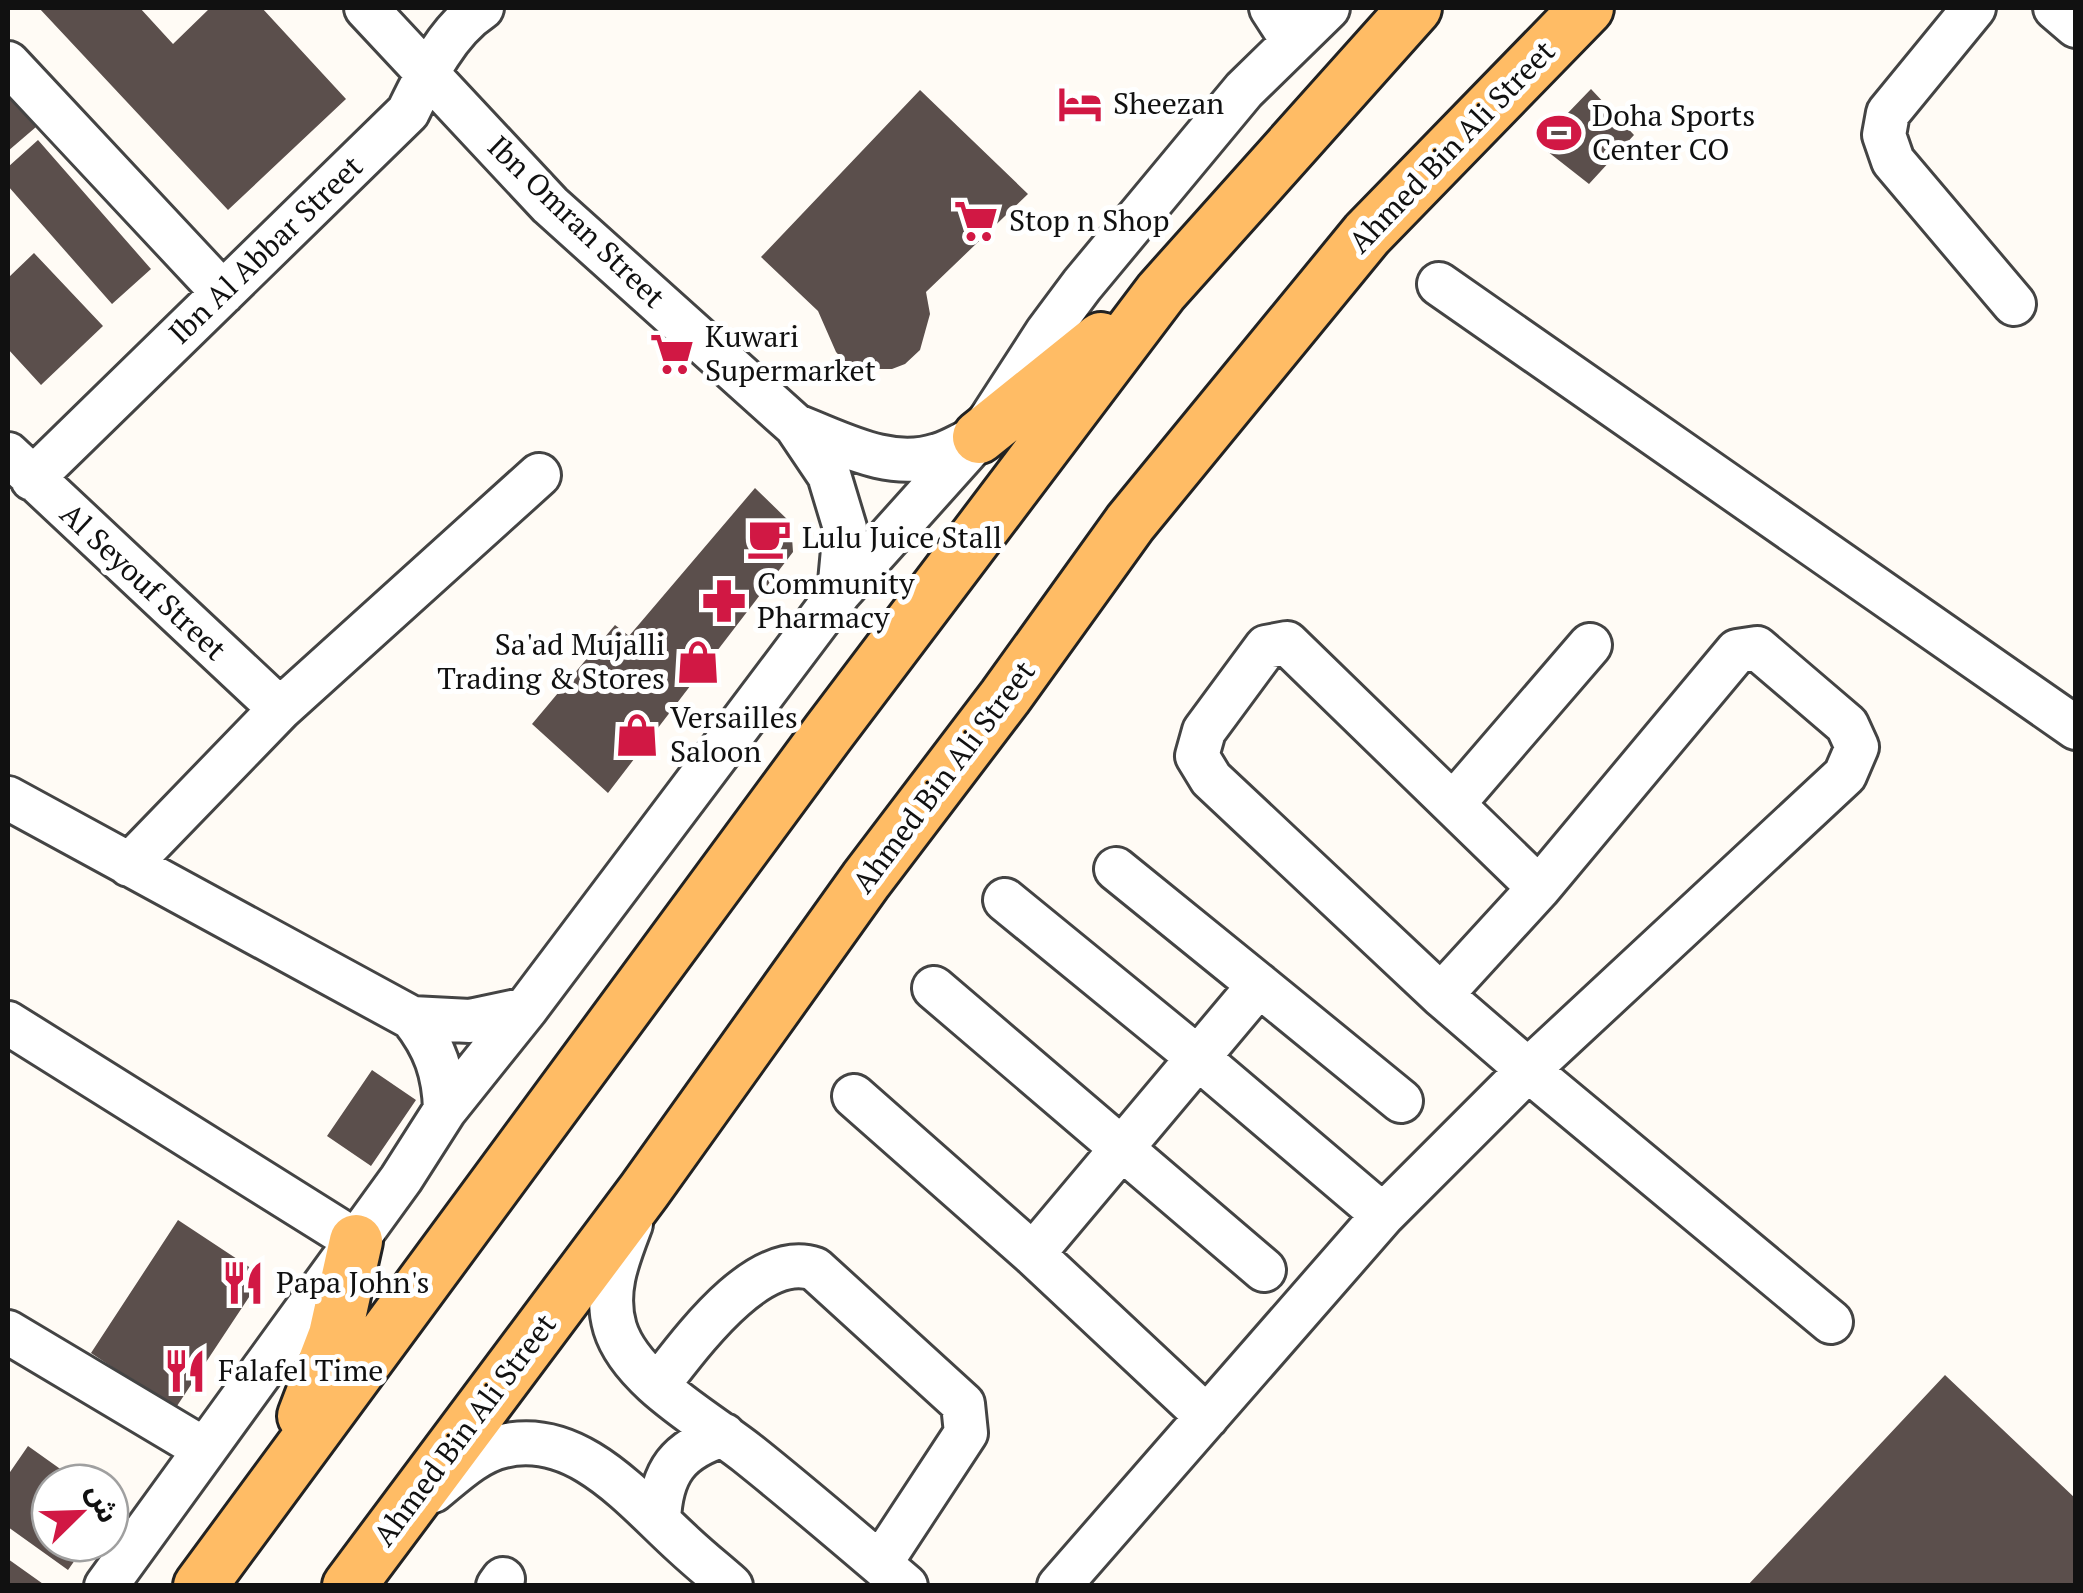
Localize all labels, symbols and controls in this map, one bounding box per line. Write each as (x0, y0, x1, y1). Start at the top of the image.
street label: Ahmed Bin Ali Street (1339, 31, 1563, 261)
hotel icon: Sheezan (1056, 80, 1104, 128)
place label: Sheezan (1113, 83, 1224, 123)
place label: Doha Sports Center CO (1592, 95, 1755, 169)
sports icon: Doha Sports Center CO (1535, 109, 1583, 157)
street label: Ibn Omran Street (479, 126, 674, 316)
street label: Ibn Al Abbar Street (160, 146, 371, 352)
supermarket icon: Stop n Shop (952, 197, 1000, 245)
place label: Stop n Shop (1009, 200, 1169, 240)
place label: Kuwari Supermarket (705, 316, 876, 390)
supermarket icon: Kuwari Supermarket (648, 330, 696, 378)
street label: Al Seyouf Street (52, 494, 235, 669)
cafe icon: Lulu Juice Stall (745, 514, 793, 562)
place label: Lulu Juice Stall (802, 517, 1002, 557)
place label: Community Pharmacy (757, 563, 915, 637)
pharmacy icon: Community Pharmacy (700, 577, 748, 625)
place label: Sa'ad Mujalli Trading & Stores (437, 624, 665, 698)
shop icon: Sa'ad Mujalli Trading & Stores (674, 638, 722, 686)
street label: Ahmed Bin Ali Street (843, 652, 1044, 901)
place label: Versailles Saloon (670, 697, 798, 771)
shop icon: Versailles Saloon (613, 711, 661, 759)
restaurant icon: Papa John's (219, 1259, 267, 1307)
place label: Papa John's (276, 1262, 429, 1302)
street label: Ahmed Bin Ali Street (364, 1305, 565, 1554)
restaurant icon: Falafel Time (161, 1347, 209, 1395)
place label: Falafel Time (218, 1350, 383, 1390)
north arrow (30, 1463, 130, 1563)
text: ش (79, 1478, 128, 1528)

